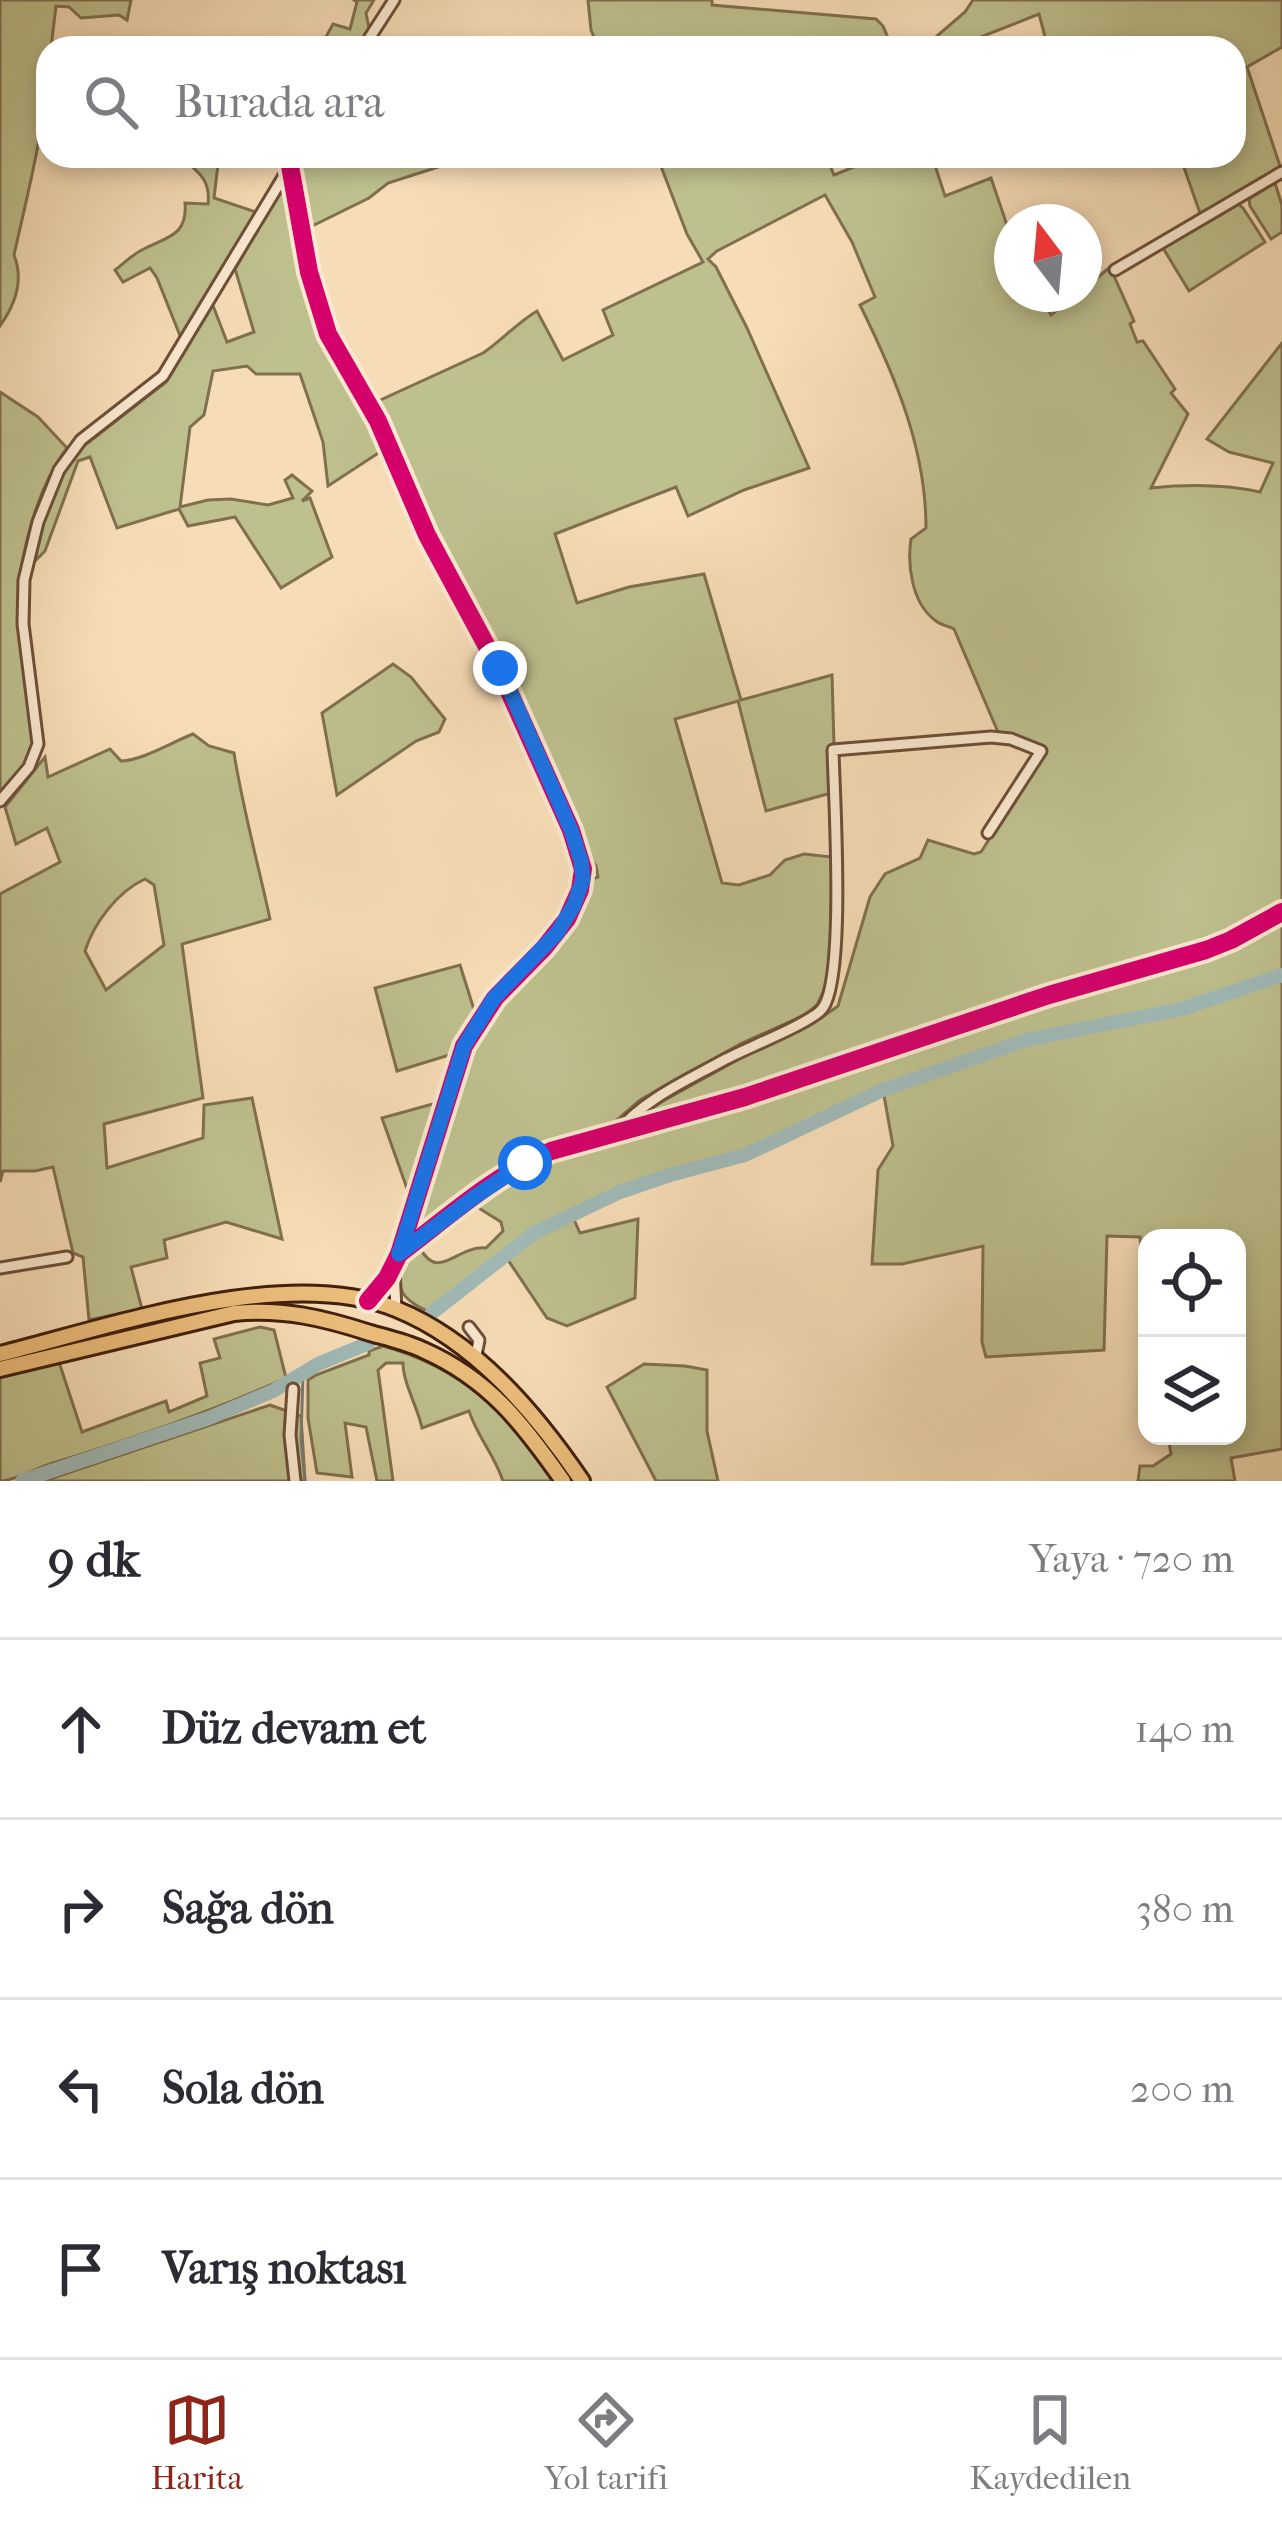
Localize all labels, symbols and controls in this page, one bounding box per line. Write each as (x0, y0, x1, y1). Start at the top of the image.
search box (36, 36, 1246, 168)
icon: search (78, 69, 144, 135)
text: Burada ara (174, 76, 384, 129)
north arrow (994, 204, 1102, 312)
route end (473, 641, 527, 695)
route start (498, 1136, 552, 1190)
map controls (1138, 1229, 1246, 1445)
button: locate (1138, 1229, 1246, 1337)
button: layers (1138, 1337, 1246, 1445)
text: 9 dk (48, 1529, 140, 1589)
text: Yaya · 720 m (1029, 1536, 1234, 1582)
icon: ahead (48, 1696, 114, 1762)
text: Düz devam et (162, 1702, 426, 1755)
text: 140 m (1135, 1706, 1234, 1752)
icon: right (48, 1876, 114, 1942)
text: Sağa dön (162, 1882, 334, 1935)
text: 380 m (1136, 1886, 1234, 1932)
icon: left (48, 2056, 114, 2122)
text: Sola dön (162, 2062, 324, 2115)
text: 200 m (1130, 2066, 1234, 2112)
icon: arrive (48, 2236, 114, 2302)
text: Varış noktası (162, 2242, 406, 2295)
tab: Harita (151, 2387, 243, 2498)
tab: Yol tarifi (544, 2387, 668, 2498)
tab: Kaydedilen (969, 2387, 1131, 2498)

